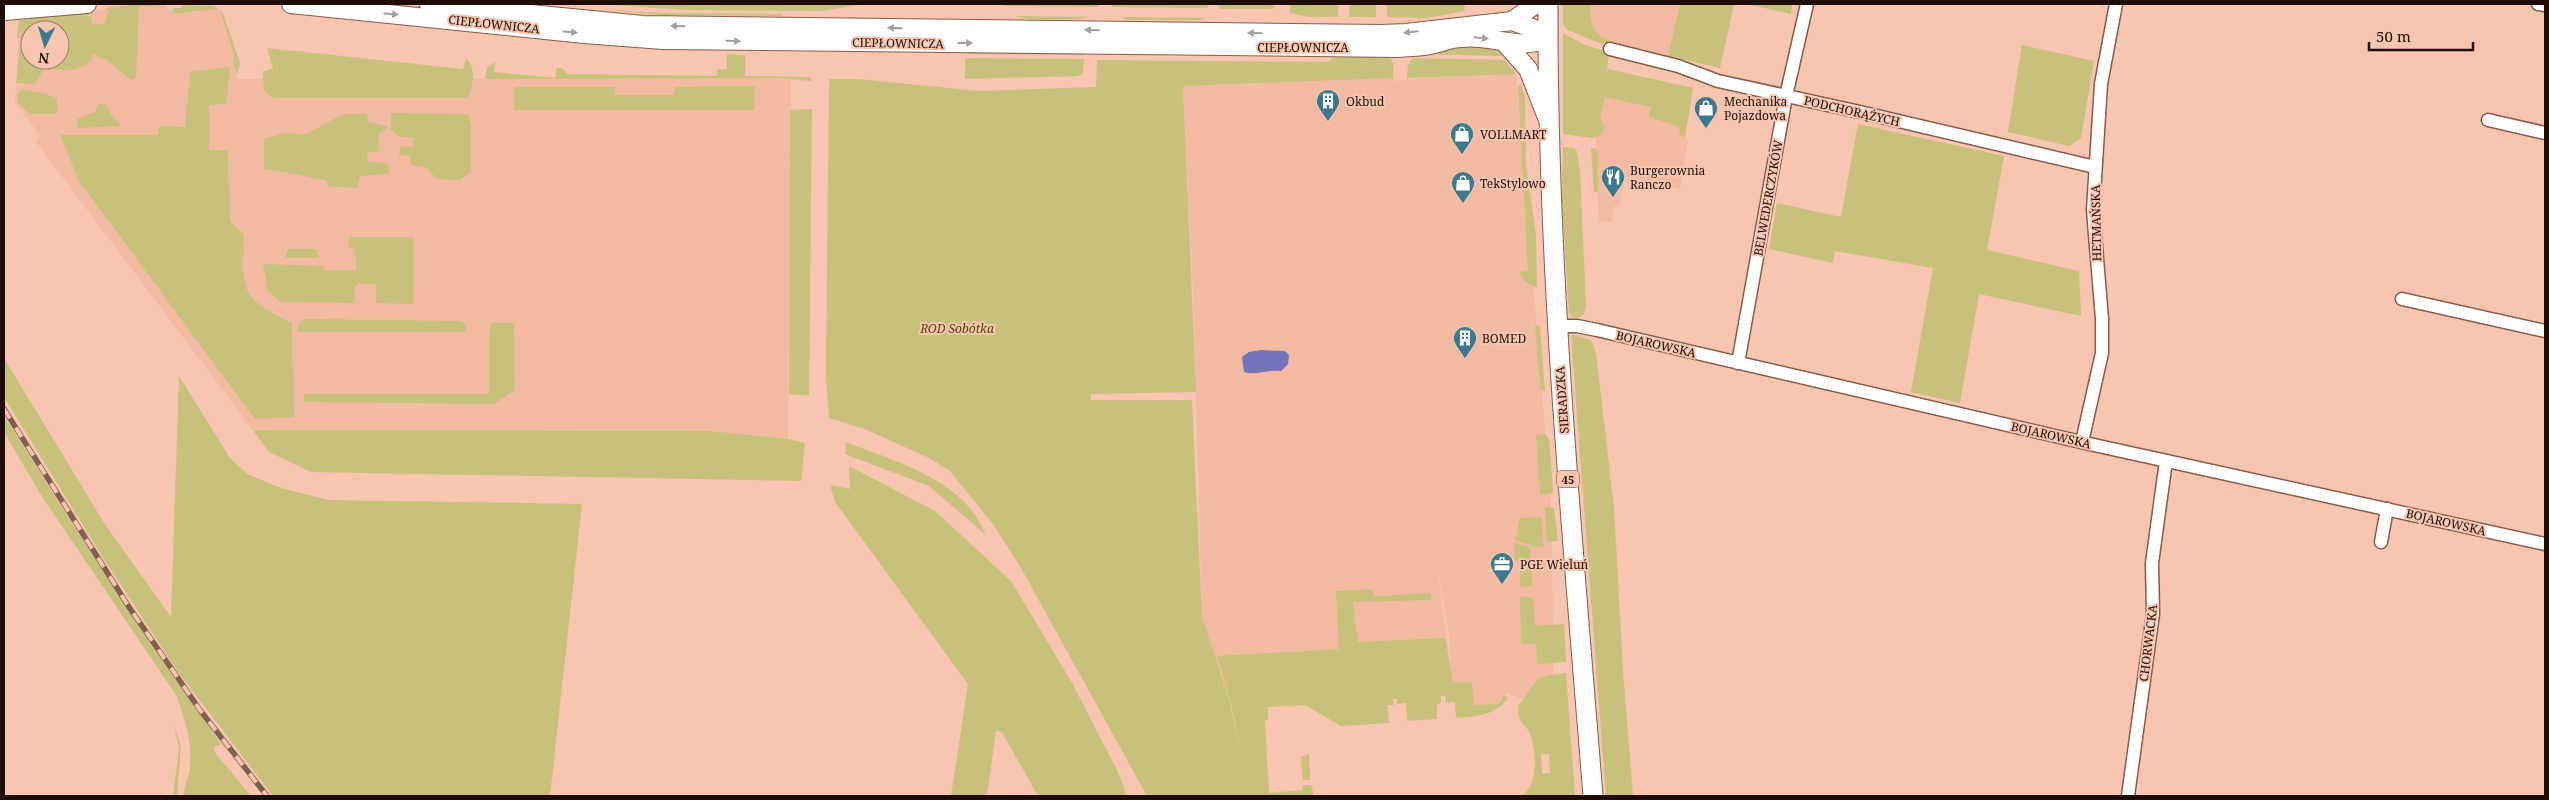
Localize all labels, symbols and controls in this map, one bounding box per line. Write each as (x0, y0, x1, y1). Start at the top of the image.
one-way arrow (384, 10, 400, 18)
street label: CIEPŁOWNICZA (448, 11, 541, 37)
north arrow (20, 20, 70, 70)
scale bar (2369, 20, 2473, 52)
one-way arrow (670, 22, 686, 30)
one-way arrow (887, 24, 903, 32)
one-way arrow (1084, 26, 1100, 34)
text: 50 m (2376, 26, 2411, 46)
one-way arrow (1247, 28, 1263, 36)
one-way arrow (1403, 28, 1419, 36)
one-way arrow (563, 29, 579, 37)
street label: CIEPŁOWNICZA (852, 34, 945, 52)
one-way arrow (1473, 34, 1489, 42)
one-way arrow (725, 37, 741, 45)
one-way arrow (957, 39, 973, 47)
street label: CIEPŁOWNICZA (1257, 39, 1349, 56)
text: N (37, 49, 50, 68)
building icon: Okbud (1315, 88, 1341, 122)
street label: PODCHORĄŻYCH (1802, 92, 1902, 130)
place label: Okbud (1346, 93, 1385, 110)
place label: Mechanika Pojazdowa (1724, 93, 1788, 124)
shop icon: Mechanika Pojazdowa (1693, 95, 1719, 129)
shop icon: VOLLMART (1449, 121, 1475, 155)
place label: VOLLMART (1480, 126, 1547, 143)
street label: BELWEDERCZYKÓW (1749, 138, 1787, 257)
place label: Burgerownia Ranczo (1630, 162, 1705, 193)
restaurant icon: Burgerownia Ranczo (1600, 164, 1626, 198)
shop icon: TekStylowo (1450, 170, 1476, 204)
place label: TekStylowo (1480, 175, 1546, 192)
street label: HETMAŃSKA (2087, 184, 2105, 261)
park label: ROD Sobótka (919, 320, 994, 337)
building icon: BOMED (1452, 325, 1478, 359)
street label: BOJAROWSKA (1614, 327, 1698, 362)
place label: BOMED (1482, 330, 1526, 347)
street label: SIERADZKA (1551, 365, 1573, 434)
street label: BOJAROWSKA (2009, 418, 2093, 453)
road number: 45 (1557, 470, 1579, 488)
street label: BOJAROWSKA (2404, 505, 2488, 540)
office icon: PGE Wieluń (1489, 551, 1515, 585)
place label: PGE Wieluń (1520, 556, 1589, 573)
street label: CHORWACKA (2135, 603, 2161, 682)

